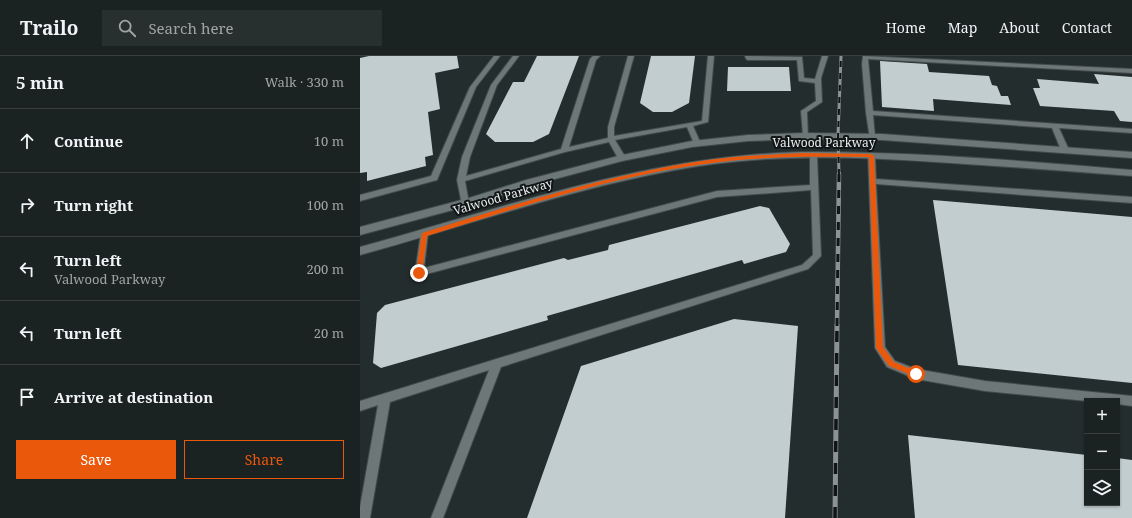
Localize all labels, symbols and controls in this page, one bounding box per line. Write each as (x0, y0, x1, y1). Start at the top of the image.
search box (102, 10, 382, 46)
text: Trailo (20, 15, 78, 41)
icon: search (116, 17, 138, 39)
text: Search here (148, 18, 234, 38)
text: Home (886, 18, 926, 37)
text: Map (948, 18, 977, 37)
text: About (999, 18, 1040, 37)
text: Contact (1062, 18, 1112, 37)
text: 5 min (16, 71, 64, 94)
text: Walk · 330 m (265, 73, 344, 91)
icon: ahead (16, 130, 38, 152)
text: Continue (54, 131, 123, 151)
text: 10 m (314, 132, 344, 150)
street label: Valwood Parkway (773, 134, 876, 151)
street label: Valwood Parkway (451, 174, 555, 219)
icon: right (16, 194, 38, 216)
text: Turn right (54, 195, 133, 215)
text: 100 m (307, 196, 344, 214)
text: Turn left (54, 250, 122, 270)
icon: left (16, 258, 38, 280)
text: 200 m (307, 260, 344, 278)
route end (410, 264, 428, 282)
text: Valwood Parkway (54, 270, 165, 288)
icon: left (16, 322, 38, 344)
text: Turn left (54, 323, 122, 343)
text: 20 m (314, 324, 344, 342)
route start (907, 365, 925, 383)
icon: arrive (16, 386, 38, 408)
text: Arrive at destination (54, 387, 213, 407)
map controls (1084, 398, 1120, 506)
button: + (1084, 398, 1120, 434)
button: − (1084, 434, 1120, 470)
button: Save (16, 440, 176, 479)
button: Share (184, 440, 344, 479)
button: layers (1084, 470, 1120, 506)

